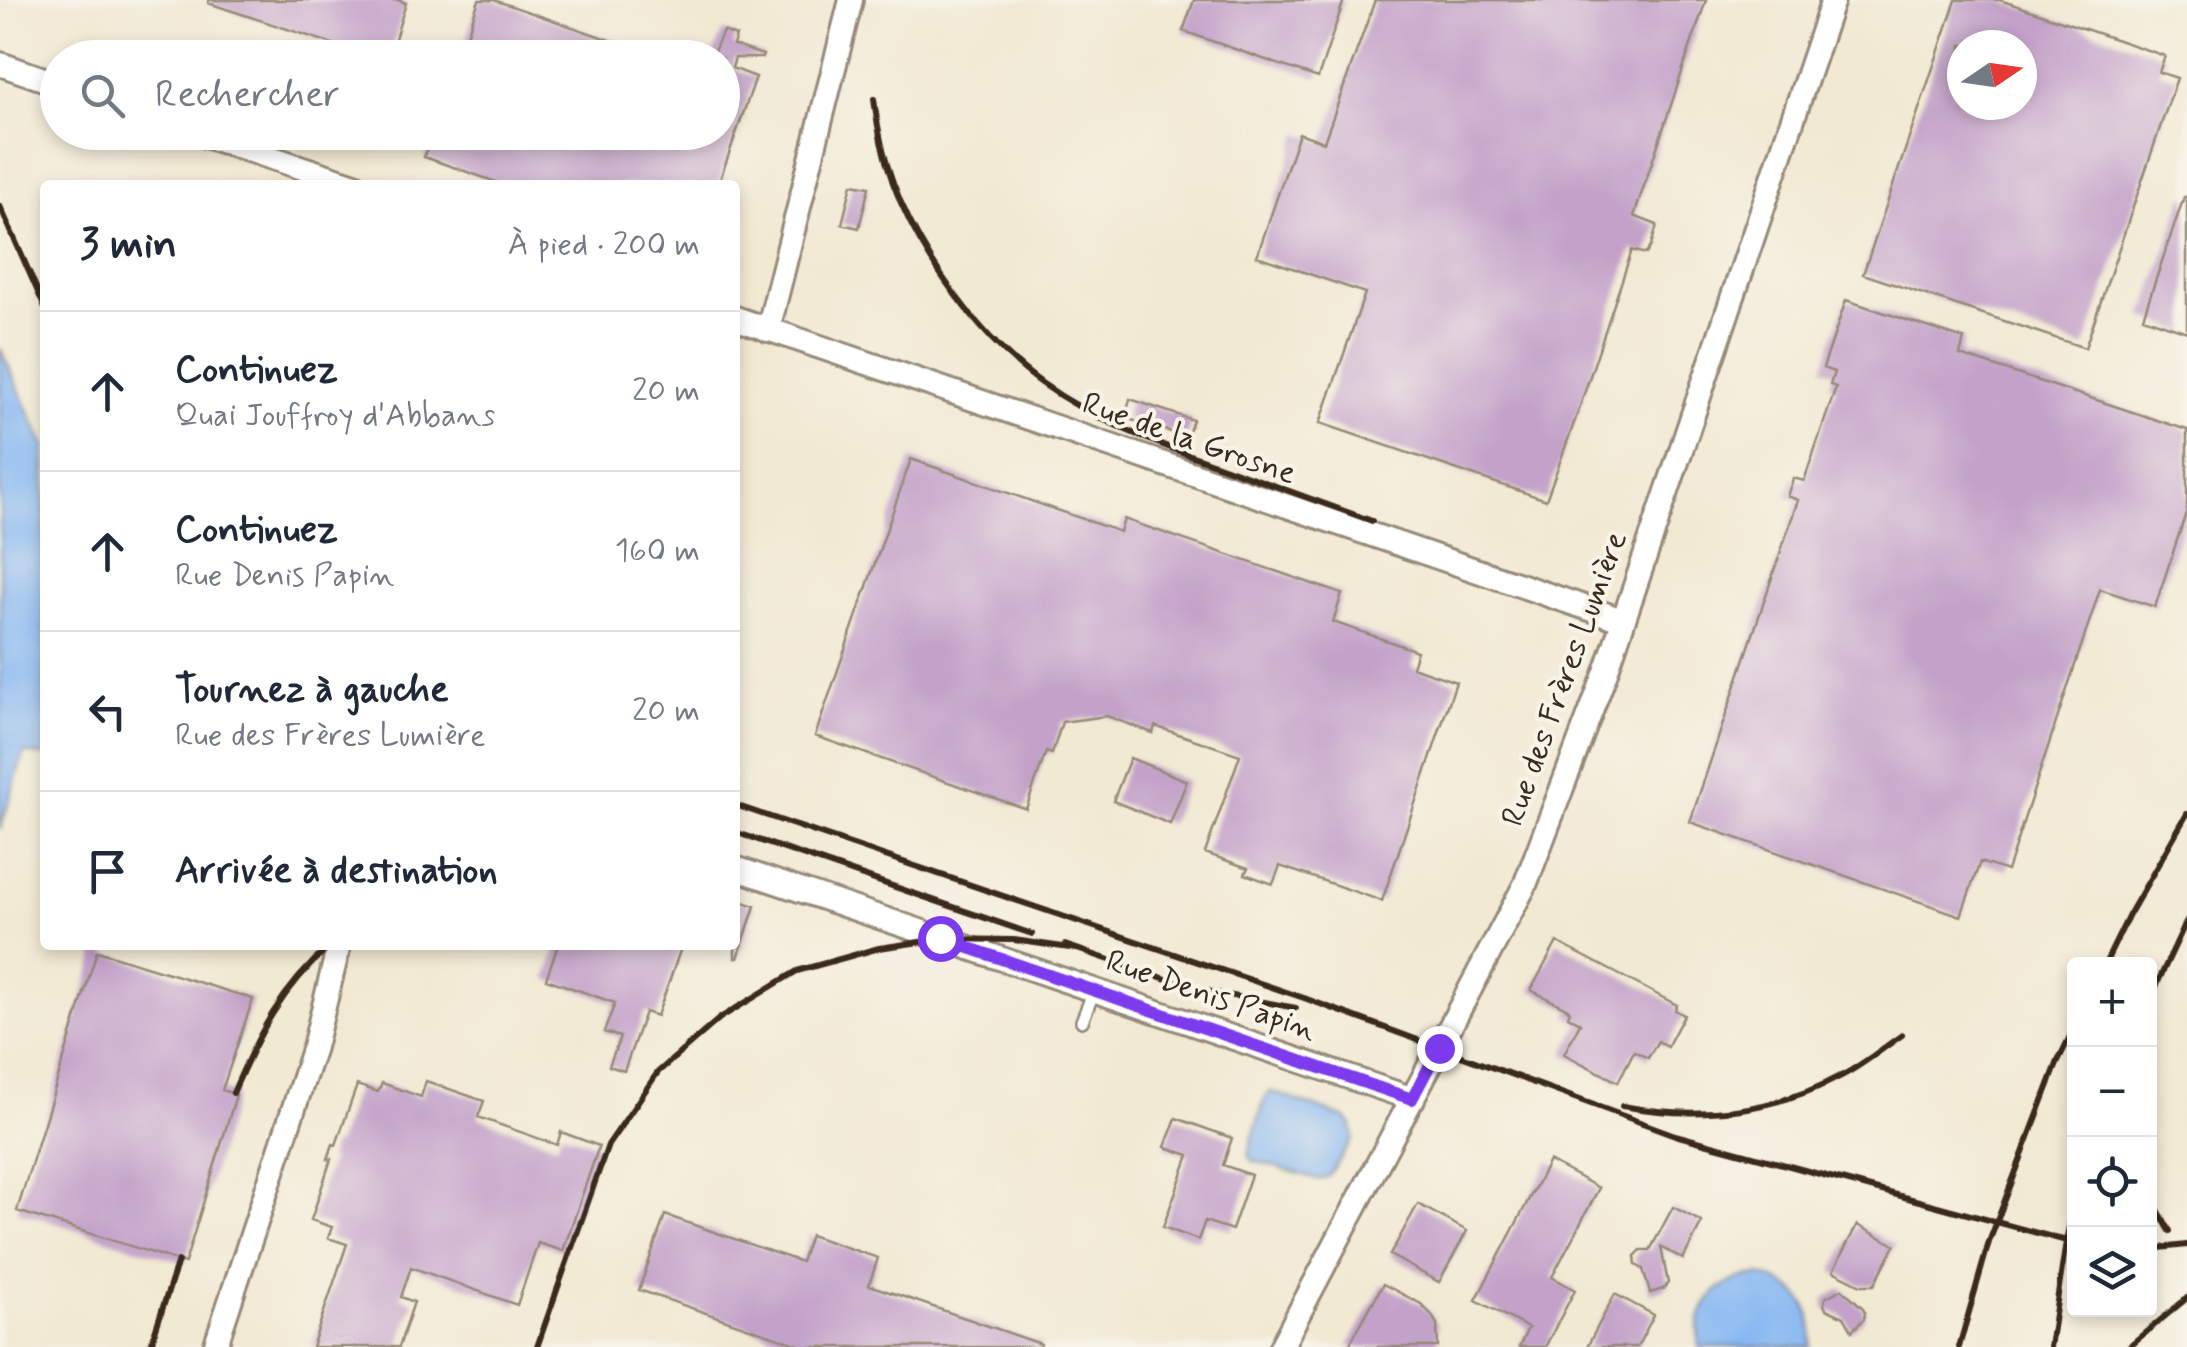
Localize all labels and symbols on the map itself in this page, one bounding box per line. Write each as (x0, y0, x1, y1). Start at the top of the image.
north arrow (1947, 30, 2037, 120)
street label: Rue de la Grosne (1077, 383, 1301, 495)
street label: Rue des Frères Lumière (1492, 526, 1638, 832)
route start (918, 916, 964, 962)
street label: Rue Denis Papin (1100, 940, 1322, 1052)
route end (1417, 1026, 1463, 1072)

